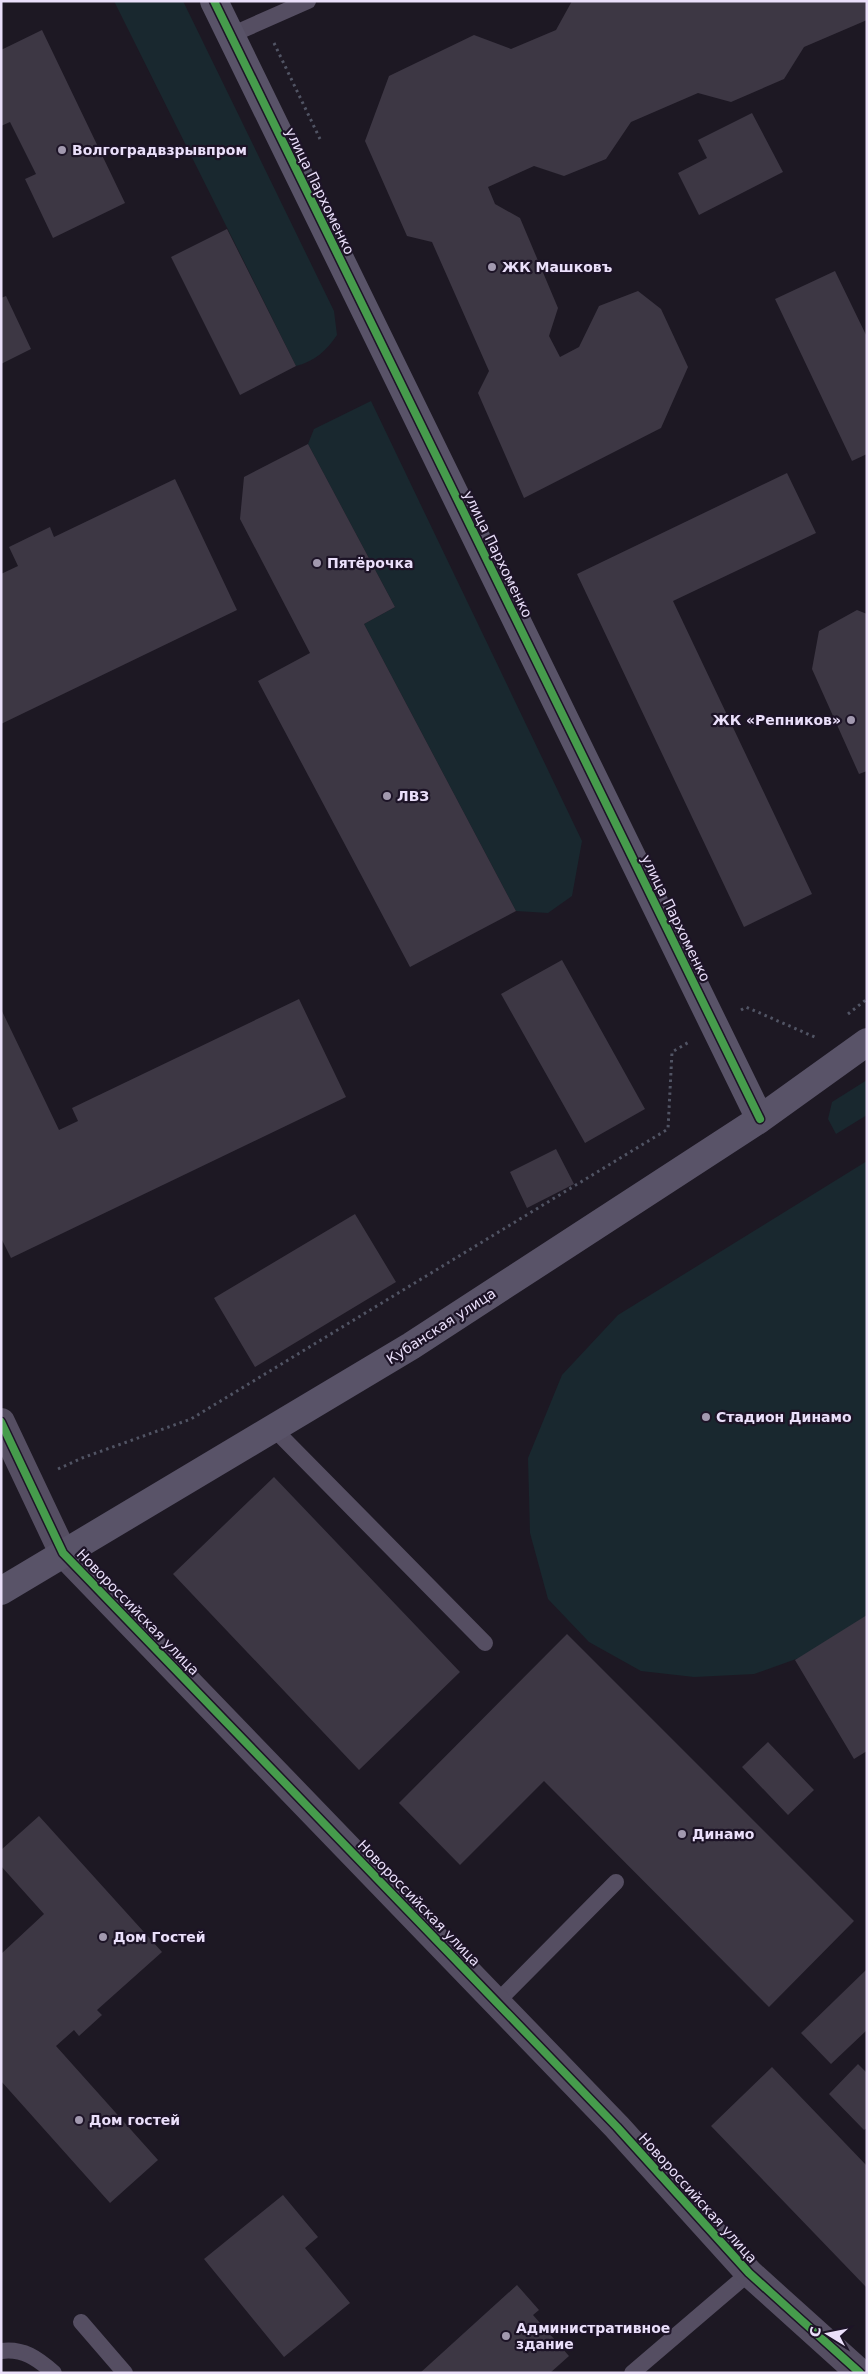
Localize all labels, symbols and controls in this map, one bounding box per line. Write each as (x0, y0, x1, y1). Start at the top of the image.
street label: улица Пархоменко (282, 125, 358, 257)
place label: Волгоградвзрывпром (72, 142, 247, 158)
marker: Волгоградвзрывпром (56, 144, 68, 156)
place label: ЖК Машковъ (502, 259, 612, 275)
marker: ЖК Машковъ (486, 261, 498, 273)
street label: улица Пархоменко (460, 488, 536, 620)
place label: Пятёрочка (327, 555, 414, 571)
marker: Пятёрочка (311, 557, 323, 569)
place label: ЖК «Репников» (713, 712, 841, 728)
marker: ЖК «Репников» (845, 714, 857, 726)
place label: ЛВЗ (397, 788, 429, 804)
marker: ЛВЗ (381, 790, 393, 802)
street label: улица Пархоменко (638, 852, 714, 984)
street label: Кубанская улица (384, 1285, 498, 1367)
place label: Стадион Динамо (716, 1409, 852, 1425)
marker: Стадион Динамо (700, 1411, 712, 1423)
street label: Новороссийская улица (74, 1546, 202, 1678)
place label: Динамо (692, 1826, 755, 1842)
marker: Динамо (676, 1828, 688, 1840)
street label: Новороссийская улица (355, 1837, 483, 1969)
place label: Дом Гостей (113, 1929, 206, 1945)
marker: Дом Гостей (97, 1931, 109, 1943)
place label: Дом гостей (89, 2112, 180, 2128)
marker: Дом гостей (73, 2114, 85, 2126)
street label: Новороссийская улица (636, 2130, 760, 2266)
north arrow (803, 2309, 853, 2359)
place label: Административное здание (516, 2320, 670, 2352)
text: С (806, 2325, 824, 2338)
marker: Административное здание (500, 2330, 512, 2342)

